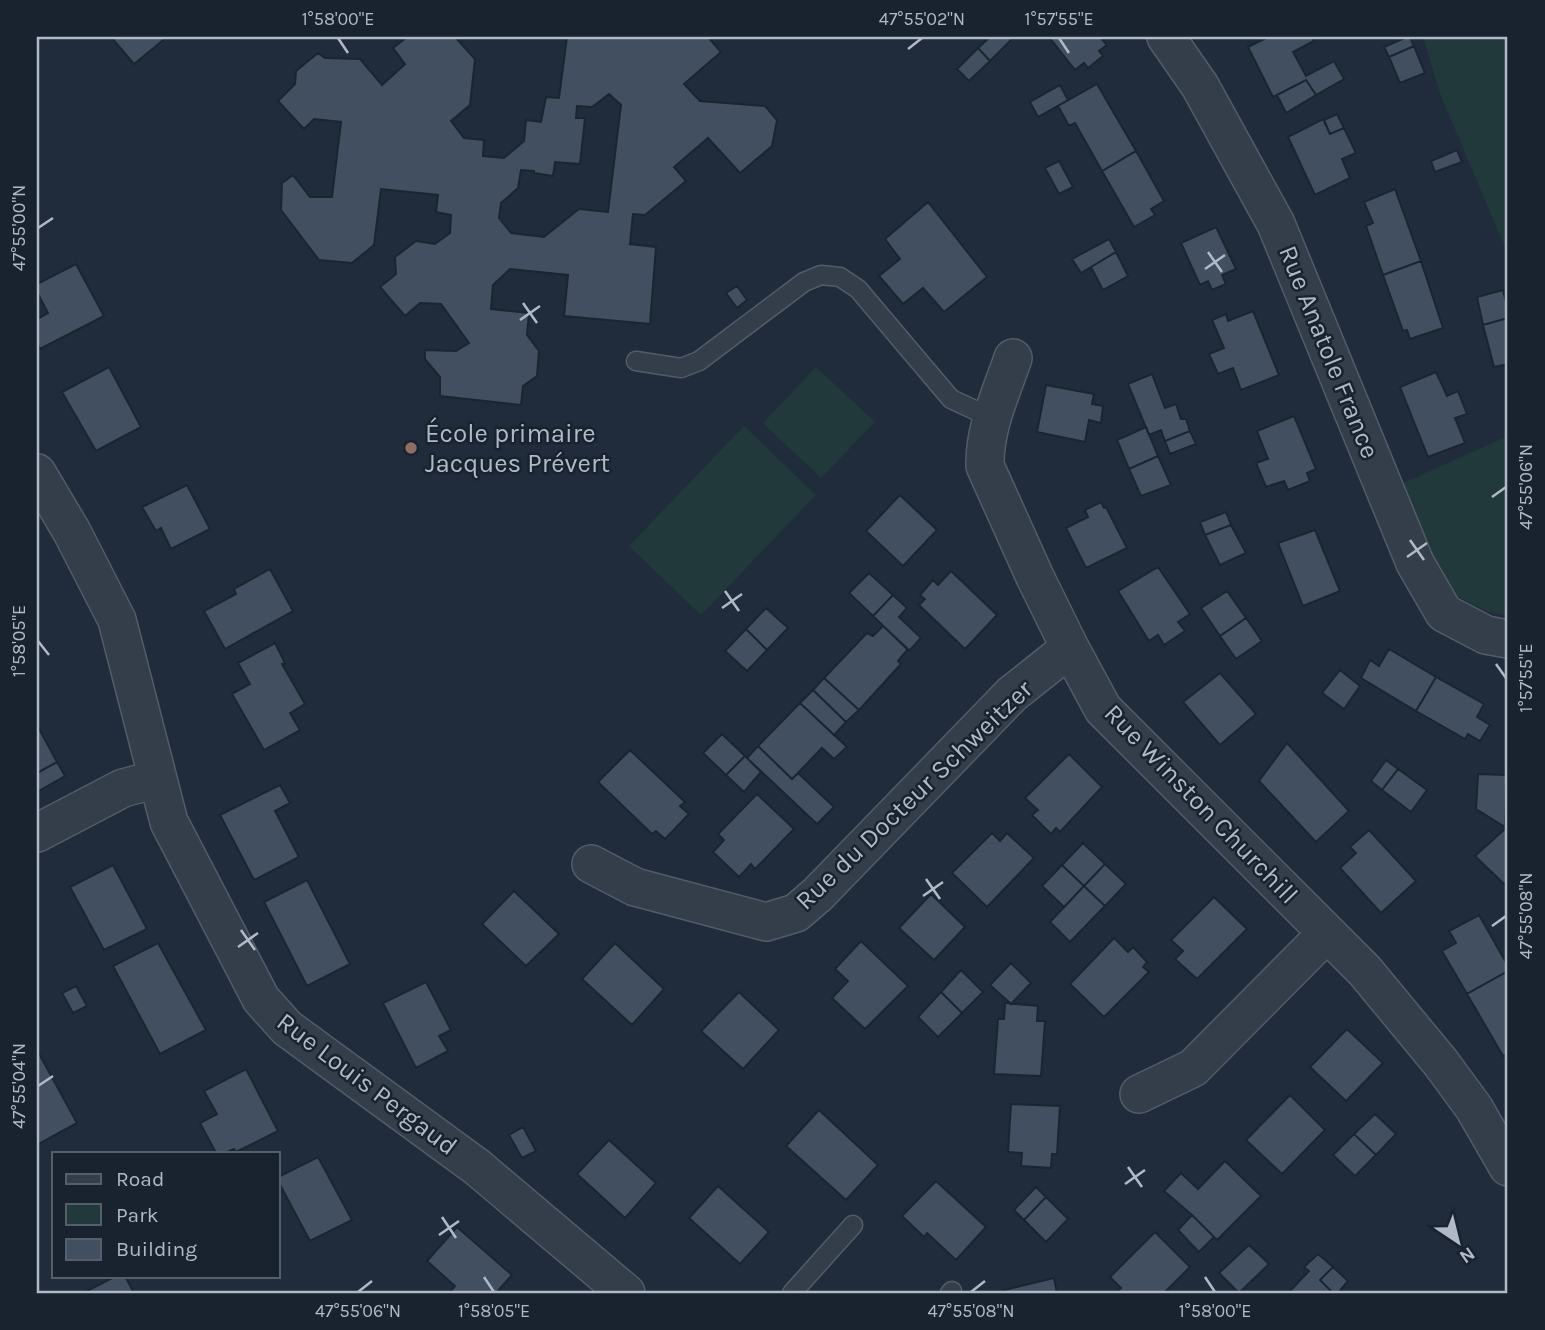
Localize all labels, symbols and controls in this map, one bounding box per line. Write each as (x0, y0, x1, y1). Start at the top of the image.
text: 1°58'00"E (302, 8, 374, 30)
text: 47°55'02"N (879, 8, 965, 30)
text: 1°57'55"E (1024, 8, 1094, 30)
text: 47°55'00"N (8, 185, 30, 271)
street label: Rue Anatole France (1272, 241, 1386, 463)
place label: École primaire Jacques Prévert (425, 417, 610, 479)
marker: École primaire Jacques Prévert (403, 440, 419, 456)
text: 47°55'06"N (1515, 444, 1537, 530)
text: 1°58'05"E (8, 605, 30, 677)
text: 1°57'55"E (1515, 643, 1537, 713)
street label: Rue du Docteur Schweitzer (789, 673, 1039, 916)
street label: Rue Winston Churchill (1098, 698, 1304, 910)
text: 47°55'08"N (1515, 873, 1537, 959)
street label: Rue Louis Pergaud (271, 1006, 463, 1162)
text: 47°55'04"N (8, 1043, 30, 1129)
legend (52, 1152, 280, 1278)
text: Road (116, 1167, 164, 1191)
text: Park (116, 1203, 159, 1227)
north arrow (1422, 1208, 1492, 1278)
text: Building (116, 1237, 197, 1261)
text: N (1455, 1242, 1479, 1268)
text: 47°55'06"N (315, 1300, 401, 1322)
text: 1°58'05"E (458, 1300, 530, 1322)
text: 47°55'08"N (928, 1300, 1014, 1322)
text: 1°58'00"E (1179, 1300, 1251, 1322)

